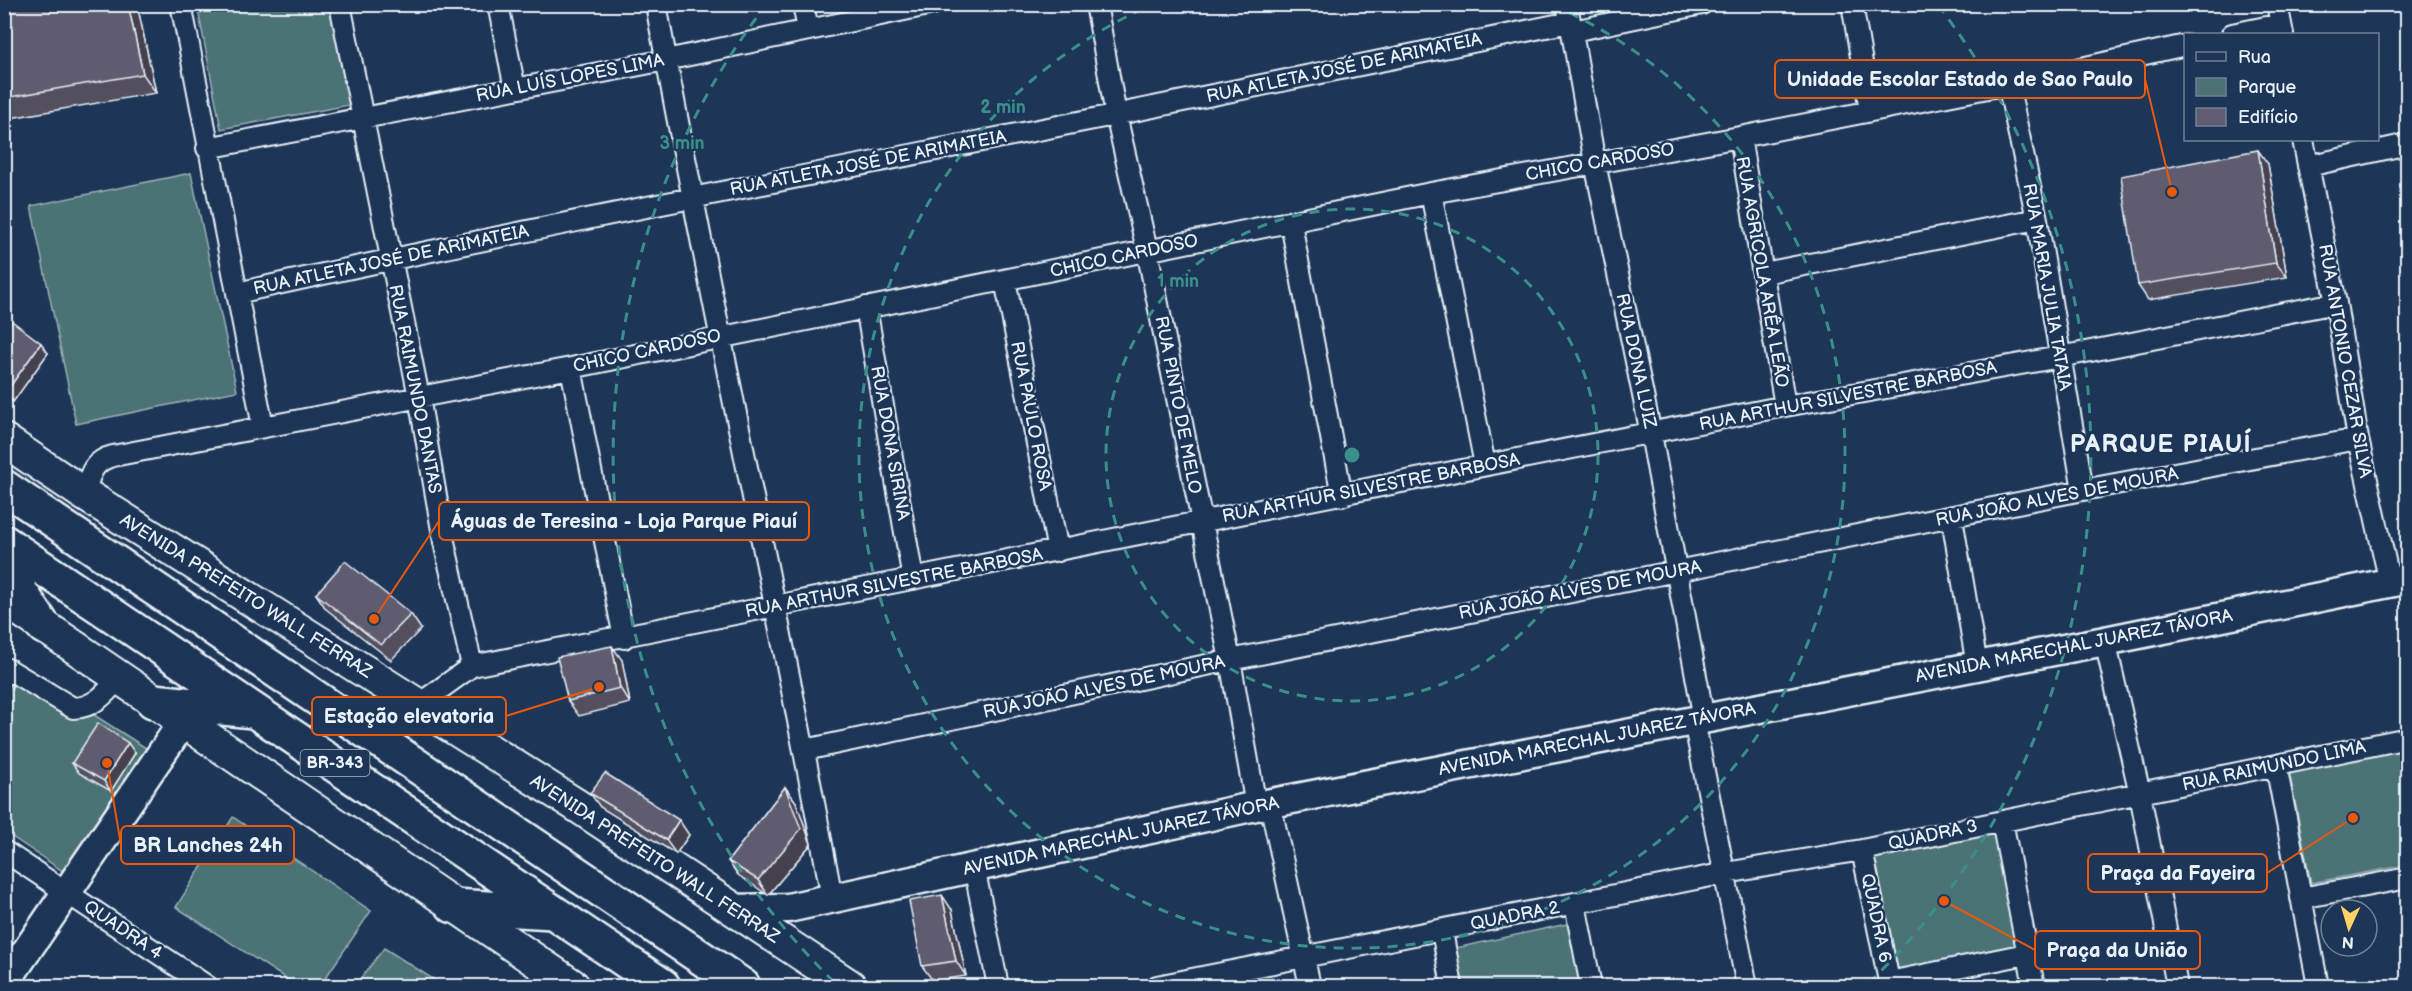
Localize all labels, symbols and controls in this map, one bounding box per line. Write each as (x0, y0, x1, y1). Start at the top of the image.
street label: RUA ATLETA JOSÉ DE ARIMATEIA (1204, 27, 1484, 107)
legend (2184, 33, 2379, 141)
street label: RUA LUÍS LOPES LIMA (474, 47, 666, 107)
text: Rua (2238, 47, 2271, 68)
callout: Unidade Escolar Estado de Sao Paulo (1775, 60, 2145, 98)
text: Unidade Escolar Estado de Sao Paulo (1787, 68, 2133, 92)
text: Parque (2238, 77, 2296, 98)
text: 2 min (980, 97, 1026, 118)
text: Edifício (2238, 107, 2298, 128)
street label: RUA ATLETA JOSÉ DE ARIMATEIA (728, 124, 1008, 200)
text: 3 min (659, 133, 705, 154)
street label: CHICO CARDOSO (1524, 139, 1676, 185)
street label: RUA AGRICOLA ARÊA LEÃO (1731, 154, 1795, 389)
street label: RUA MARIA JULIA TATAIA (2018, 182, 2076, 392)
street label: RUA ATLETA JOSÉ DE ARIMATEIA (251, 219, 531, 299)
street label: CHICO CARDOSO (1048, 230, 1200, 282)
street label: RUA ANTONIO CEZAR SILVA (2314, 243, 2376, 479)
text: 1 min (1157, 271, 1199, 292)
street label: RUA RAIMUNDO DANTAS (384, 283, 446, 495)
street label: RUA DONA LUIZ (1611, 292, 1661, 430)
street label: RUA PINTO DE MELO (1150, 314, 1206, 496)
street label: CHICO CARDOSO (571, 325, 723, 377)
street label: RUA PAULO ROSA (1006, 339, 1056, 493)
street label: RUA ARTHUR SILVESTRE BARBOSA (1697, 357, 1999, 435)
street label: RUA DONA SIRINA (866, 364, 914, 522)
district label: PARQUE PIAUÍ (2070, 428, 2252, 459)
centre of rings (1342, 445, 1362, 465)
street label: RUA ARTHUR SILVESTRE BARBOSA (1220, 449, 1522, 527)
street label: RUA JOÃO ALVES DE MOURA (1934, 462, 2180, 531)
callout: Águas de Teresina - Loja Parque Piauí (439, 502, 809, 540)
text: Águas de Teresina - Loja Parque Piauí (450, 507, 798, 534)
street label: AVENIDA PREFEITO WALL FERRAZ (116, 509, 376, 683)
street label: RUA ARTHUR SILVESTRE BARBOSA (743, 544, 1045, 622)
street label: RUA JOÃO ALVES DE MOURA (1457, 555, 1703, 624)
street label: AVENIDA MARECHAL JUAREZ TÁVORA (1913, 603, 2234, 687)
street label: RUA JOÃO ALVES DE MOURA (981, 650, 1227, 723)
street label: AVENIDA MARECHAL JUAREZ TÁVORA (1436, 696, 1757, 780)
callout: Estação elevatoria (312, 697, 506, 735)
text: Estação elevatoria (324, 705, 494, 729)
street label: RUA RAIMUNDO LIMA (2180, 736, 2368, 796)
road number: BR-343 (300, 750, 370, 776)
street label: AVENIDA PREFEITO WALL FERRAZ (526, 770, 784, 948)
street label: AVENIDA MARECHAL JUAREZ TÁVORA (961, 790, 1281, 880)
street label: QUADRA 3 (1887, 815, 1979, 855)
callout: BR Lanches 24h (121, 826, 294, 864)
text: BR Lanches 24h (133, 834, 283, 858)
callout: Praça da Fayeira (2088, 854, 2267, 892)
text: Praça da Fayeira (2100, 862, 2256, 886)
street label: QUADRA 6 (1856, 872, 1896, 964)
street label: QUADRA 4 (80, 896, 166, 964)
street label: QUADRA 2 (1469, 897, 1562, 935)
north arrow (2319, 898, 2379, 958)
callout: Praça da União (2035, 931, 2200, 969)
text: N (2341, 932, 2355, 951)
text: Praça da União (2046, 939, 2188, 963)

